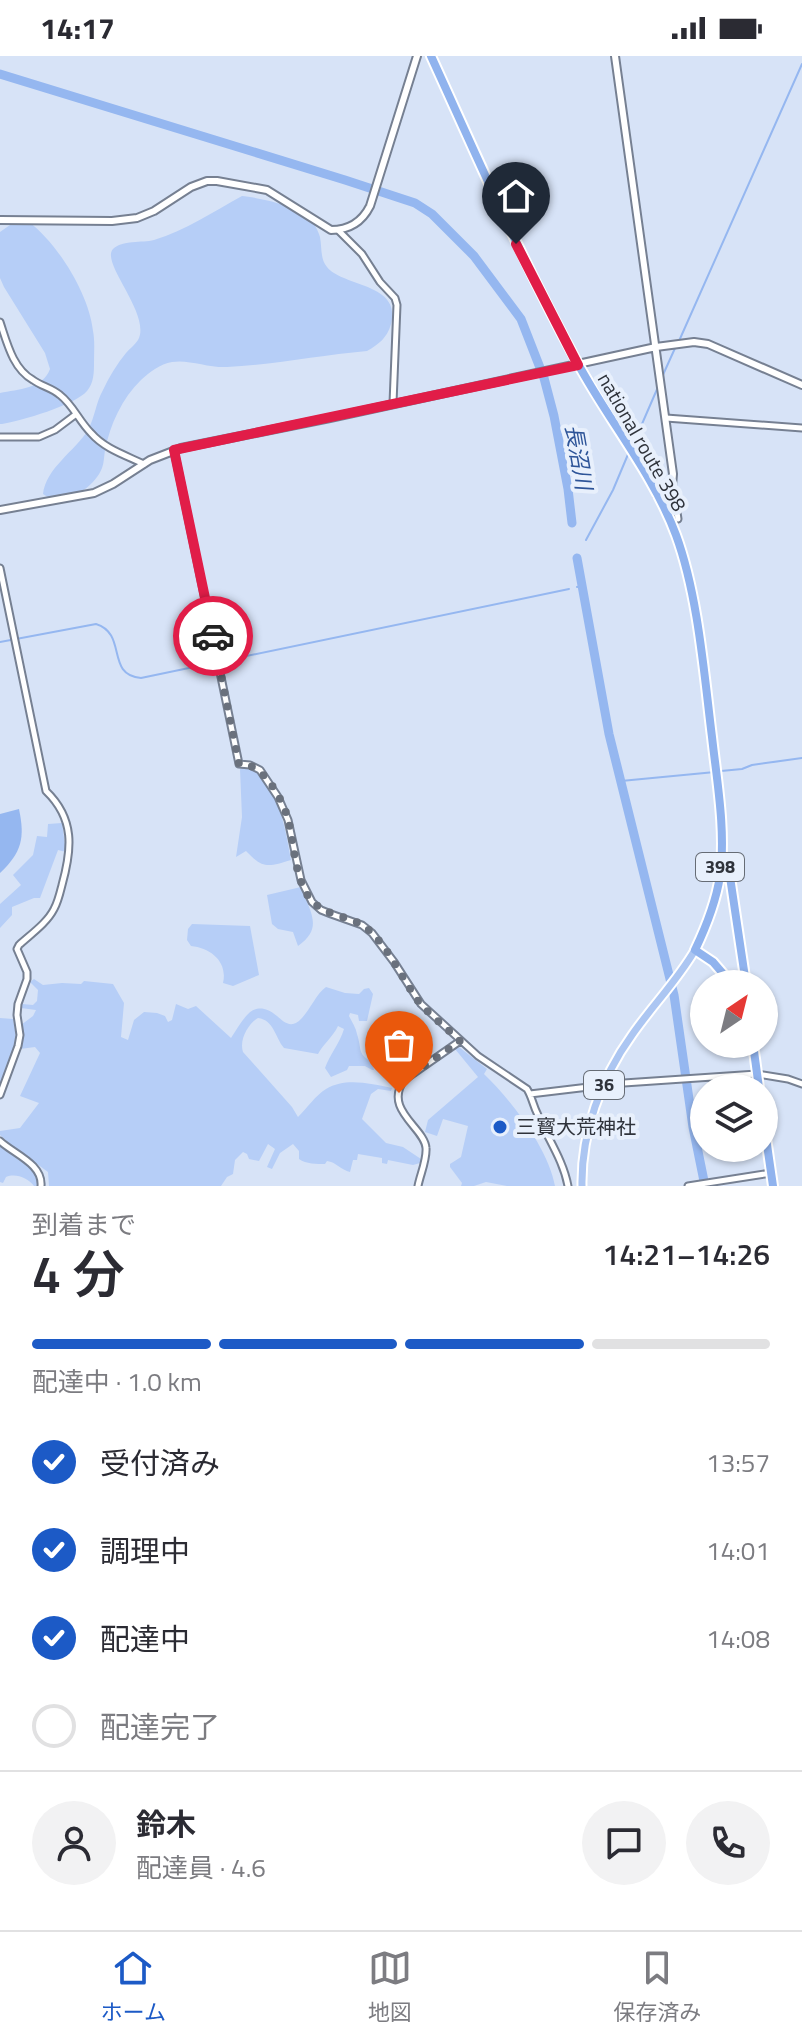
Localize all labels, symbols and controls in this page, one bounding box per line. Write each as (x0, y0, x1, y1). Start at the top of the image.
text: 14:17 (40, 5, 115, 51)
pin (482, 162, 550, 244)
icon: home (494, 174, 538, 218)
street label: national route 398 (590, 367, 695, 517)
water label: 長沼川 (557, 422, 602, 494)
courier (173, 596, 253, 676)
icon: car (191, 614, 235, 658)
road number: 398 (696, 853, 744, 881)
north arrow (690, 970, 778, 1058)
map controls (690, 970, 778, 1162)
pin (365, 1011, 433, 1093)
icon: bag (377, 1023, 421, 1067)
road number: 36 (584, 1071, 624, 1099)
button: layers (690, 1074, 778, 1162)
place label: 三寳大荒神社 (516, 1111, 636, 1142)
marker: 三寳大荒神社 (491, 1118, 509, 1136)
text: 到着まで (32, 1205, 136, 1244)
text: 14:21–14:26 (603, 1231, 770, 1277)
text: 4 分 (32, 1234, 125, 1313)
text: 配達中 · 1.0 km (32, 1362, 202, 1401)
icon: check (32, 1440, 76, 1484)
text: 受付済み (100, 1440, 220, 1486)
text: 13:57 (706, 1443, 770, 1482)
icon: check (32, 1528, 76, 1572)
text: 調理中 (100, 1528, 190, 1574)
text: 14:01 (706, 1531, 770, 1570)
icon: check (32, 1616, 76, 1660)
text: 配達中 (100, 1616, 190, 1662)
text: 14:08 (706, 1619, 770, 1658)
text: 配達完了 (100, 1704, 220, 1750)
button: person (32, 1801, 116, 1885)
text: 鈴木 (136, 1801, 196, 1847)
button: chat (582, 1801, 666, 1885)
button: phone (686, 1801, 770, 1885)
text: 配達員 · 4.6 (136, 1848, 266, 1887)
tab: ホーム (101, 1946, 166, 2029)
tab: 地図 (368, 1946, 412, 2029)
tab: 保存済み (613, 1946, 701, 2029)

